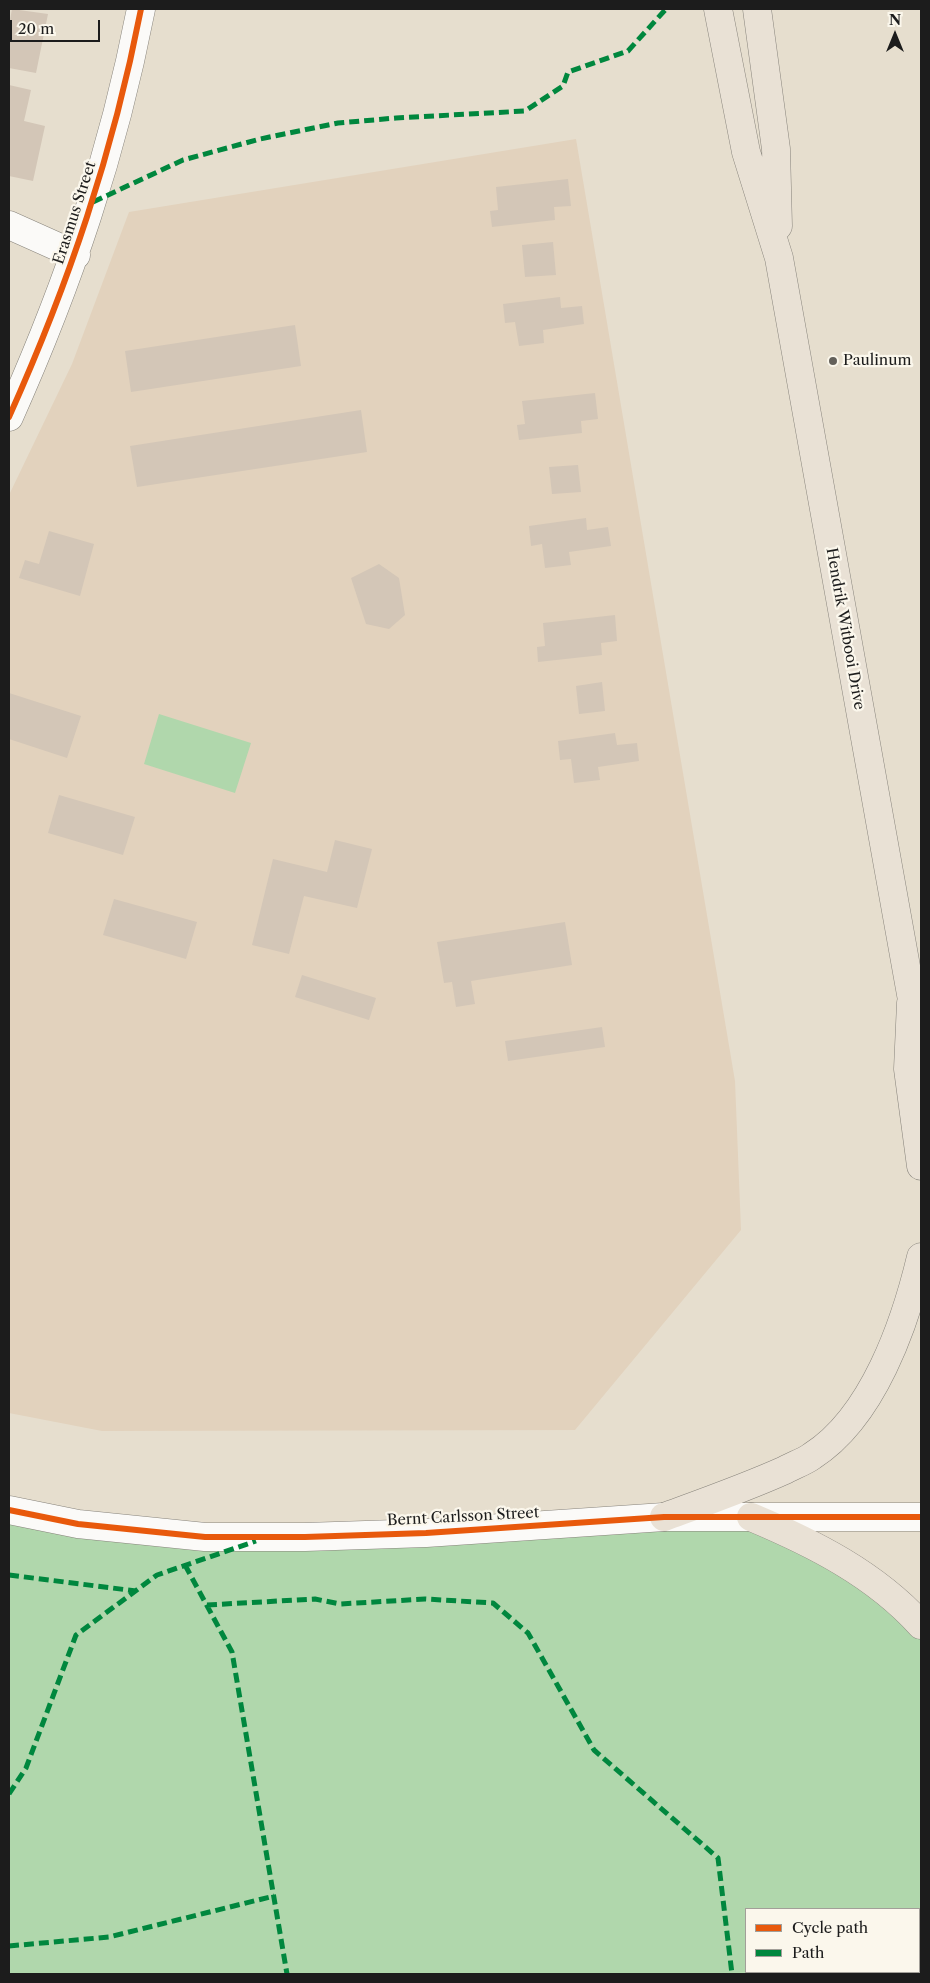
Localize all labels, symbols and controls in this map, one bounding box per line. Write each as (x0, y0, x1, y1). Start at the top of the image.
scale bar (12, 10, 102, 42)
north arrow (870, 10, 920, 60)
text: N (889, 11, 901, 29)
text: 20 m (18, 19, 54, 38)
street label: Erasmus Street (50, 159, 100, 267)
place label: Paulinum (843, 352, 911, 370)
marker: Paulinum (827, 355, 839, 367)
street label: Hendrik Witbooi Drive (822, 547, 868, 711)
street label: Bernt Carlsson Street (386, 1504, 540, 1530)
legend (745, 1908, 920, 1973)
text: Cycle path (792, 1918, 868, 1937)
text: Path (792, 1943, 824, 1962)

